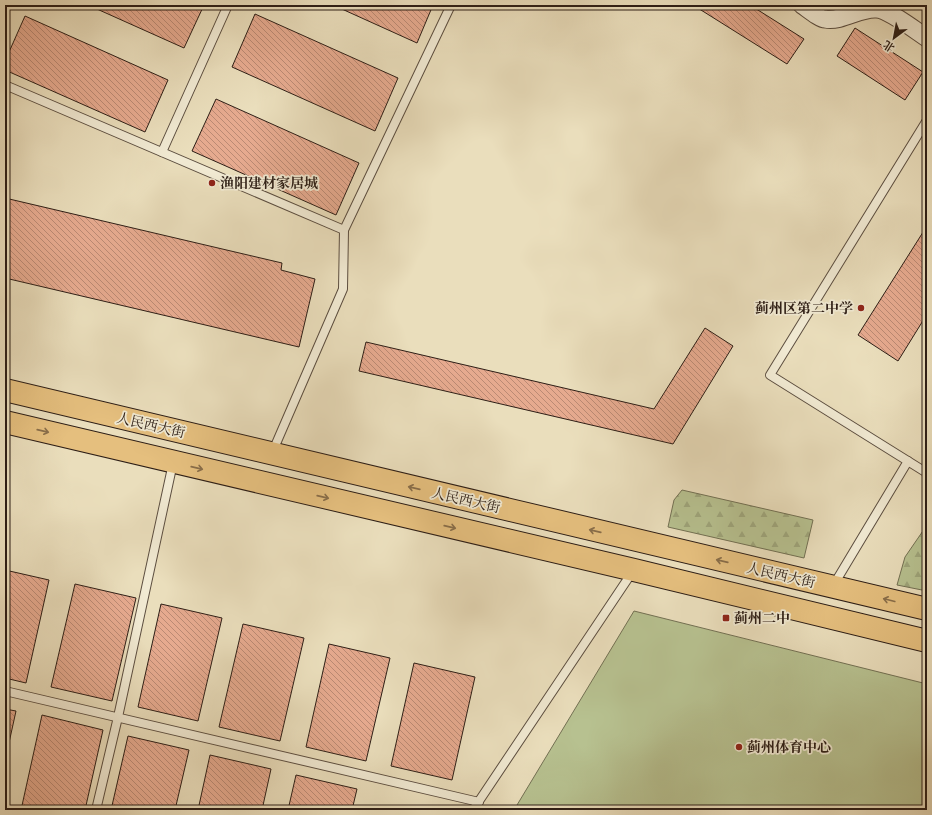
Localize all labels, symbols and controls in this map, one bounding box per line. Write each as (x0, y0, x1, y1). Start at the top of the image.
north arrow (874, 18, 914, 58)
text: 北 (880, 37, 898, 56)
place label: 渔阳建材家居城 (220, 173, 318, 193)
marker: 渔阳建材家居城 (207, 178, 217, 188)
place label: 蓟州区第二中学 (755, 298, 853, 318)
marker: 蓟州区第二中学 (856, 303, 866, 313)
street label: 人民西大街 (115, 407, 187, 443)
one-way arrow (36, 428, 49, 435)
one-way arrow (190, 464, 203, 472)
street label: 人民西大街 (430, 482, 502, 518)
one-way arrow (408, 483, 421, 491)
one-way arrow (316, 494, 329, 502)
one-way arrow (443, 523, 456, 531)
one-way arrow (589, 526, 602, 534)
one-way arrow (716, 556, 729, 564)
street label: 人民西大街 (745, 557, 817, 593)
one-way arrow (883, 596, 896, 604)
place label: 蓟州二中 (734, 608, 790, 628)
marker: 蓟州二中 (721, 613, 731, 623)
place label: 蓟州体育中心 (747, 737, 831, 757)
marker: 蓟州体育中心 (734, 742, 744, 752)

